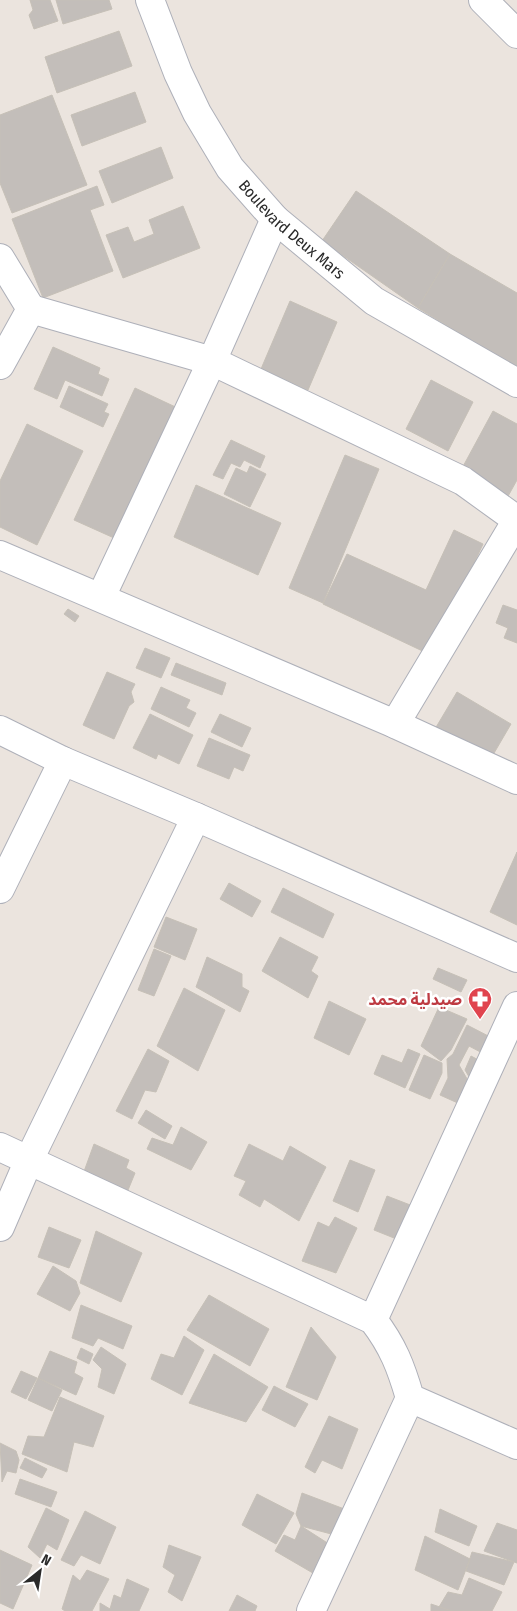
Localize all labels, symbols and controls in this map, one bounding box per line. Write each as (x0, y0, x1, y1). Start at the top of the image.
street label: Boulevard Deux Mars (235, 176, 349, 283)
pharmacy icon: صيدلية محمد (467, 986, 493, 1020)
place label: صيدلية محمد (368, 990, 462, 1009)
north arrow (15, 1546, 65, 1596)
text: N (38, 1551, 54, 1570)

